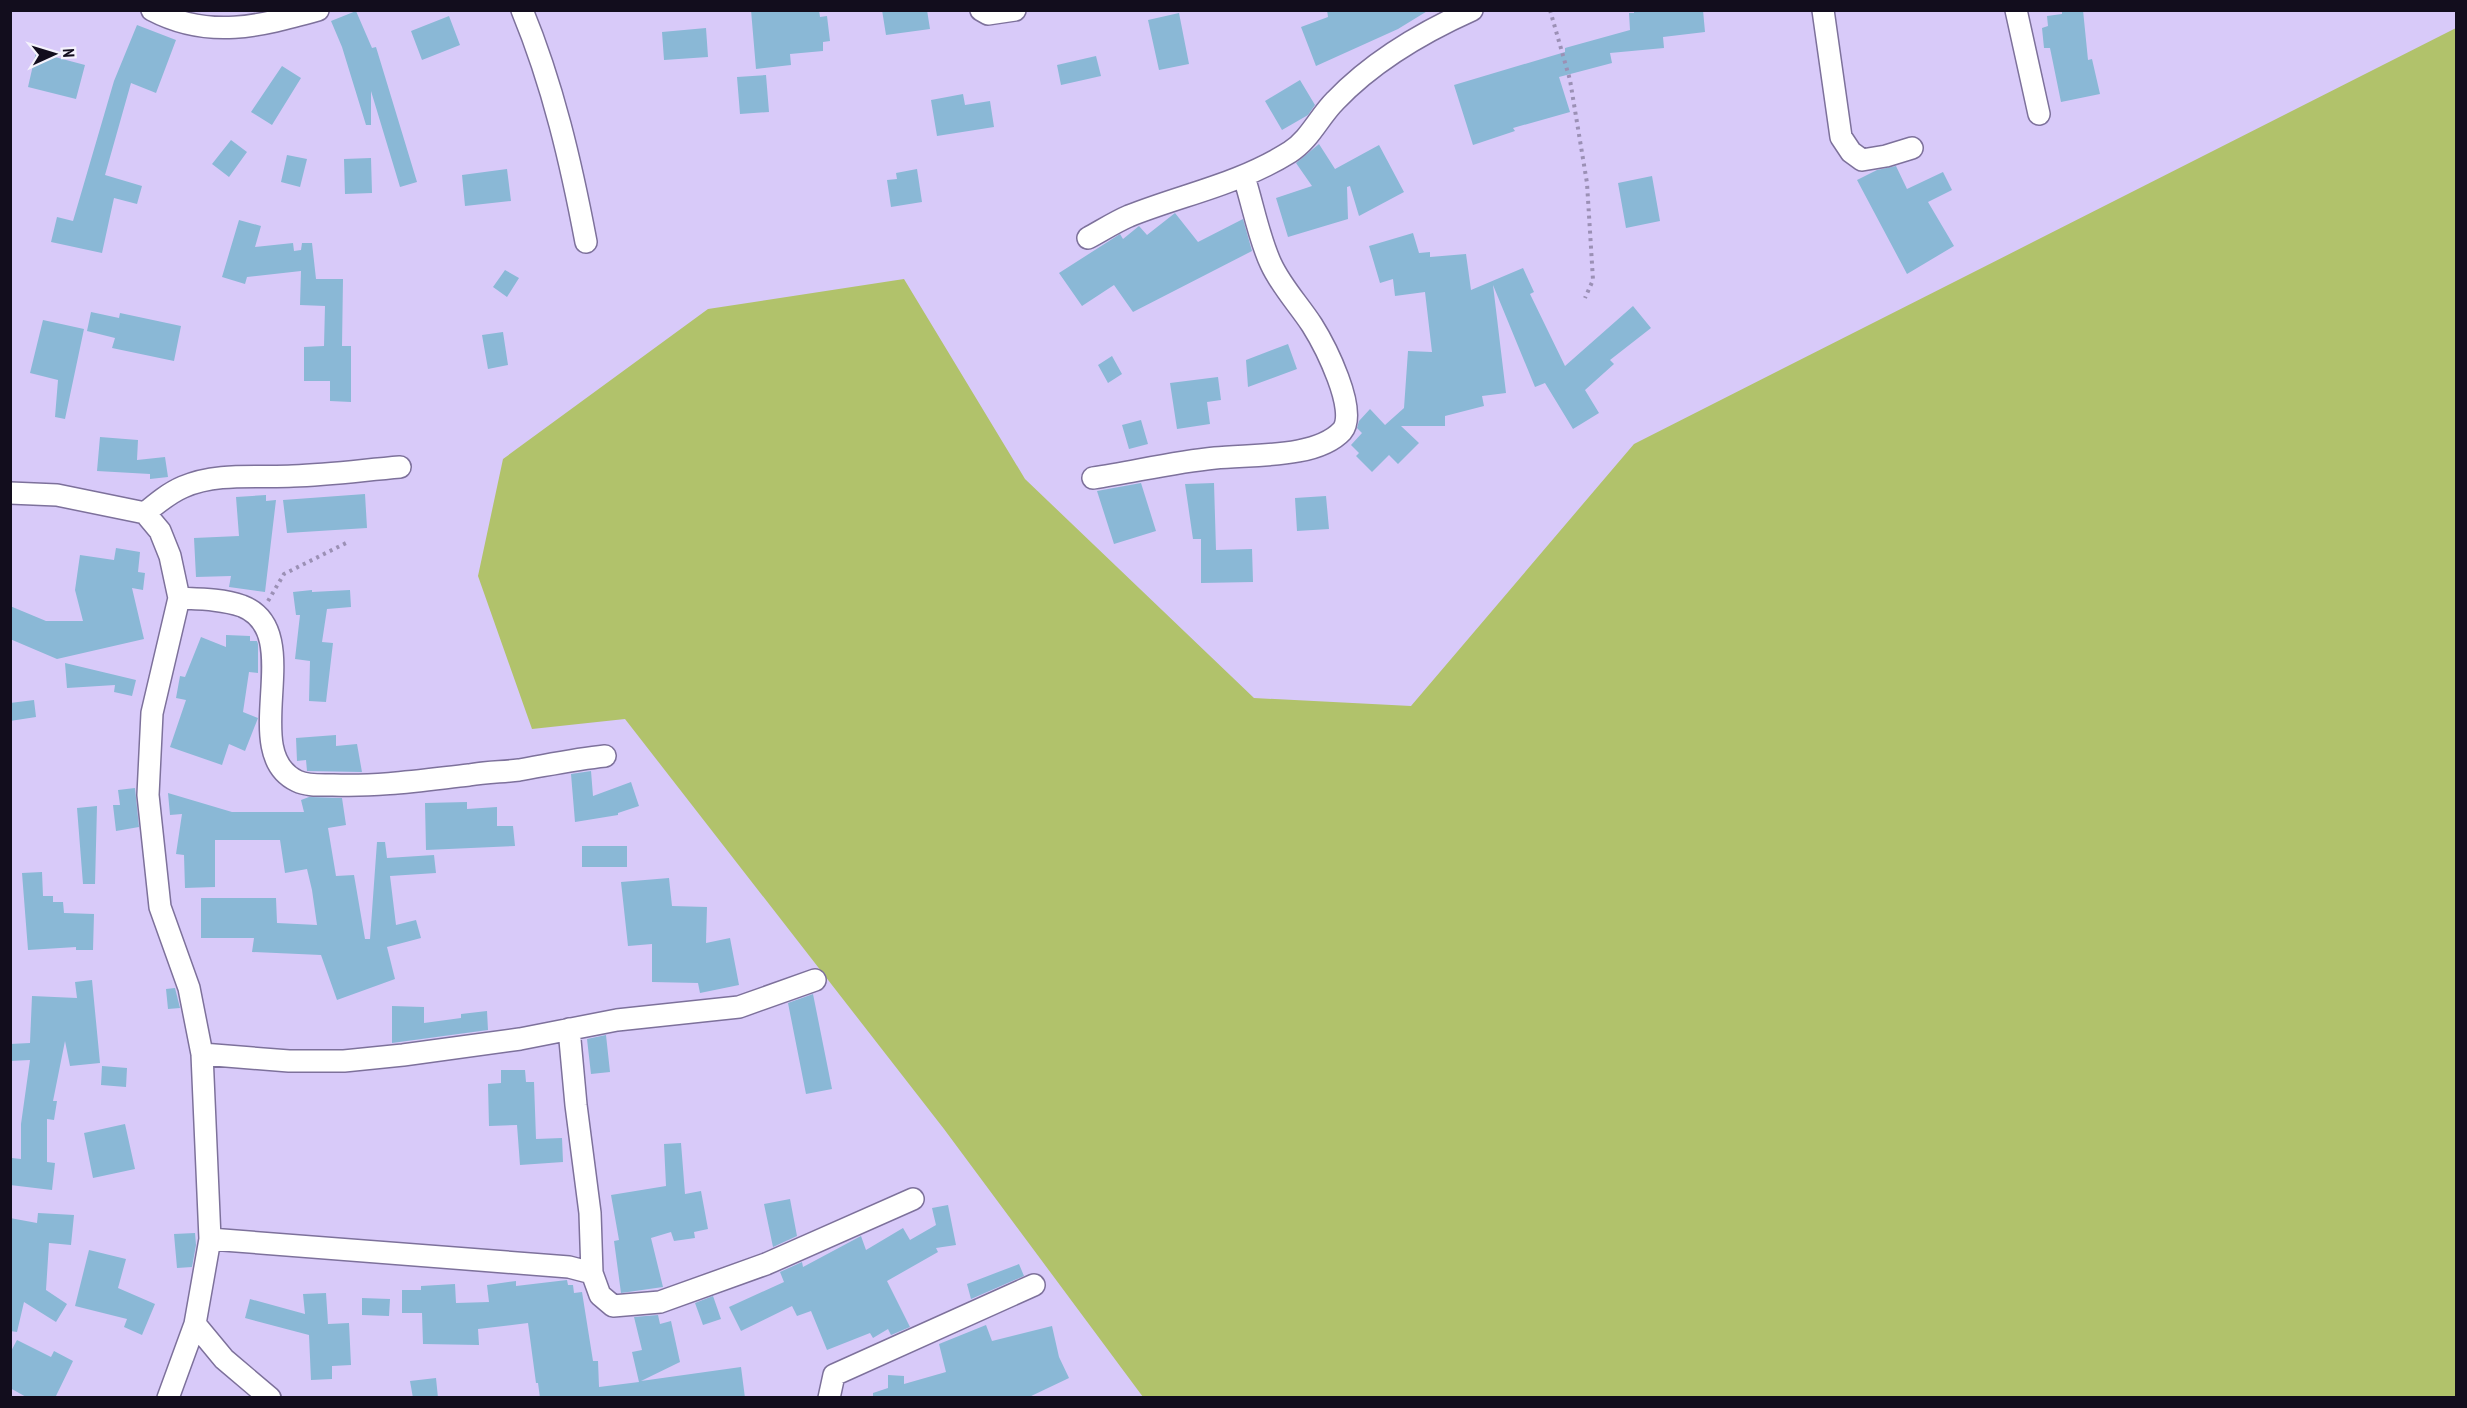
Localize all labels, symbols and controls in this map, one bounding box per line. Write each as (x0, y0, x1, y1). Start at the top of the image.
north arrow (24, 24, 84, 84)
text: N (59, 48, 79, 58)

